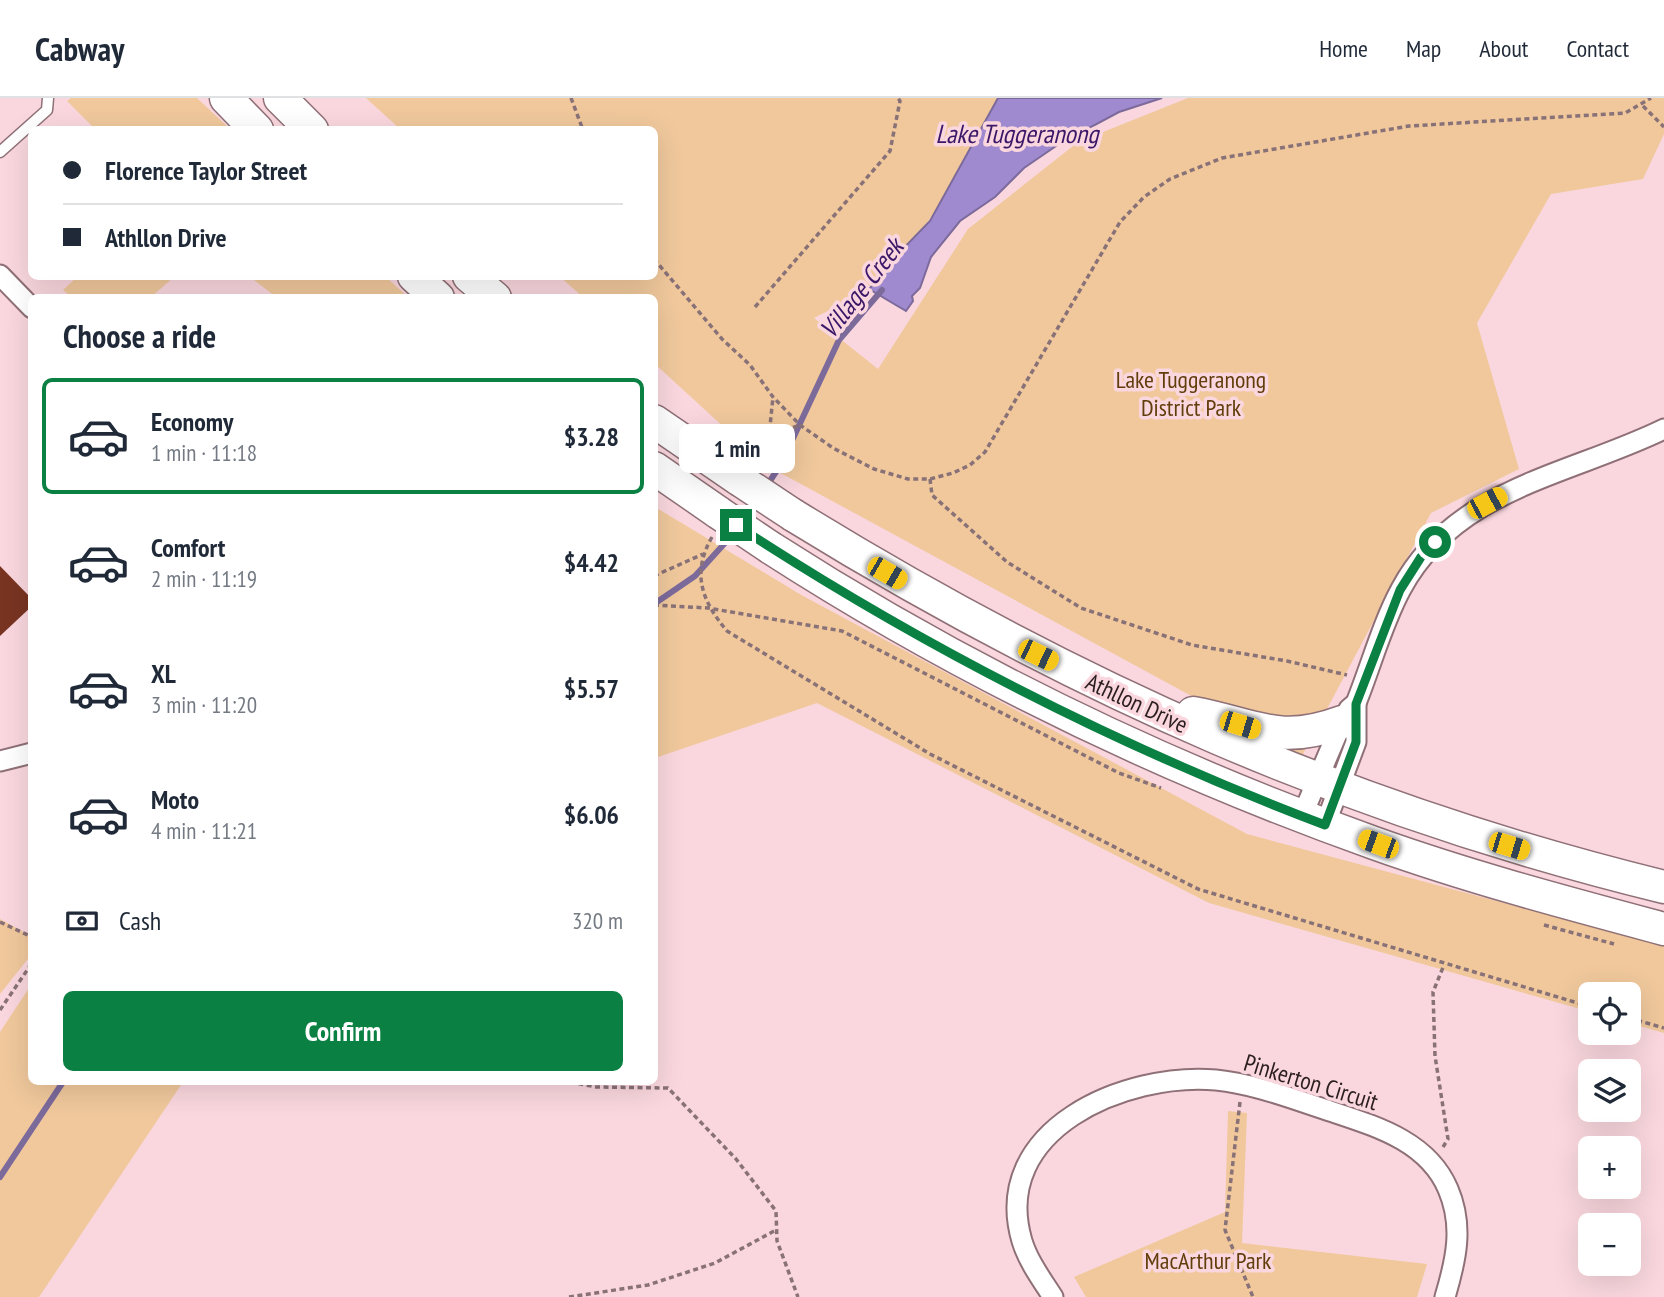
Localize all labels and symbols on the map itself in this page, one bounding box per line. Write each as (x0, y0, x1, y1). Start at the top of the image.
water label: Lake Tuggeranong (936, 117, 1100, 150)
water label: Village Creek (812, 229, 912, 345)
park label: Lake Tuggeranong District Park (1116, 364, 1266, 423)
callout: 1 min (678, 424, 794, 472)
car (1464, 484, 1511, 522)
route end (720, 509, 752, 541)
route start (1419, 526, 1451, 558)
car (864, 553, 911, 593)
car (1015, 636, 1062, 674)
street label: Athllon Drive (1081, 666, 1193, 740)
car (1217, 709, 1264, 741)
car (1355, 827, 1402, 861)
car (1486, 830, 1533, 862)
street label: Pinkerton Circuit (1240, 1047, 1382, 1117)
park label: MacArthur Park (1145, 1245, 1272, 1276)

